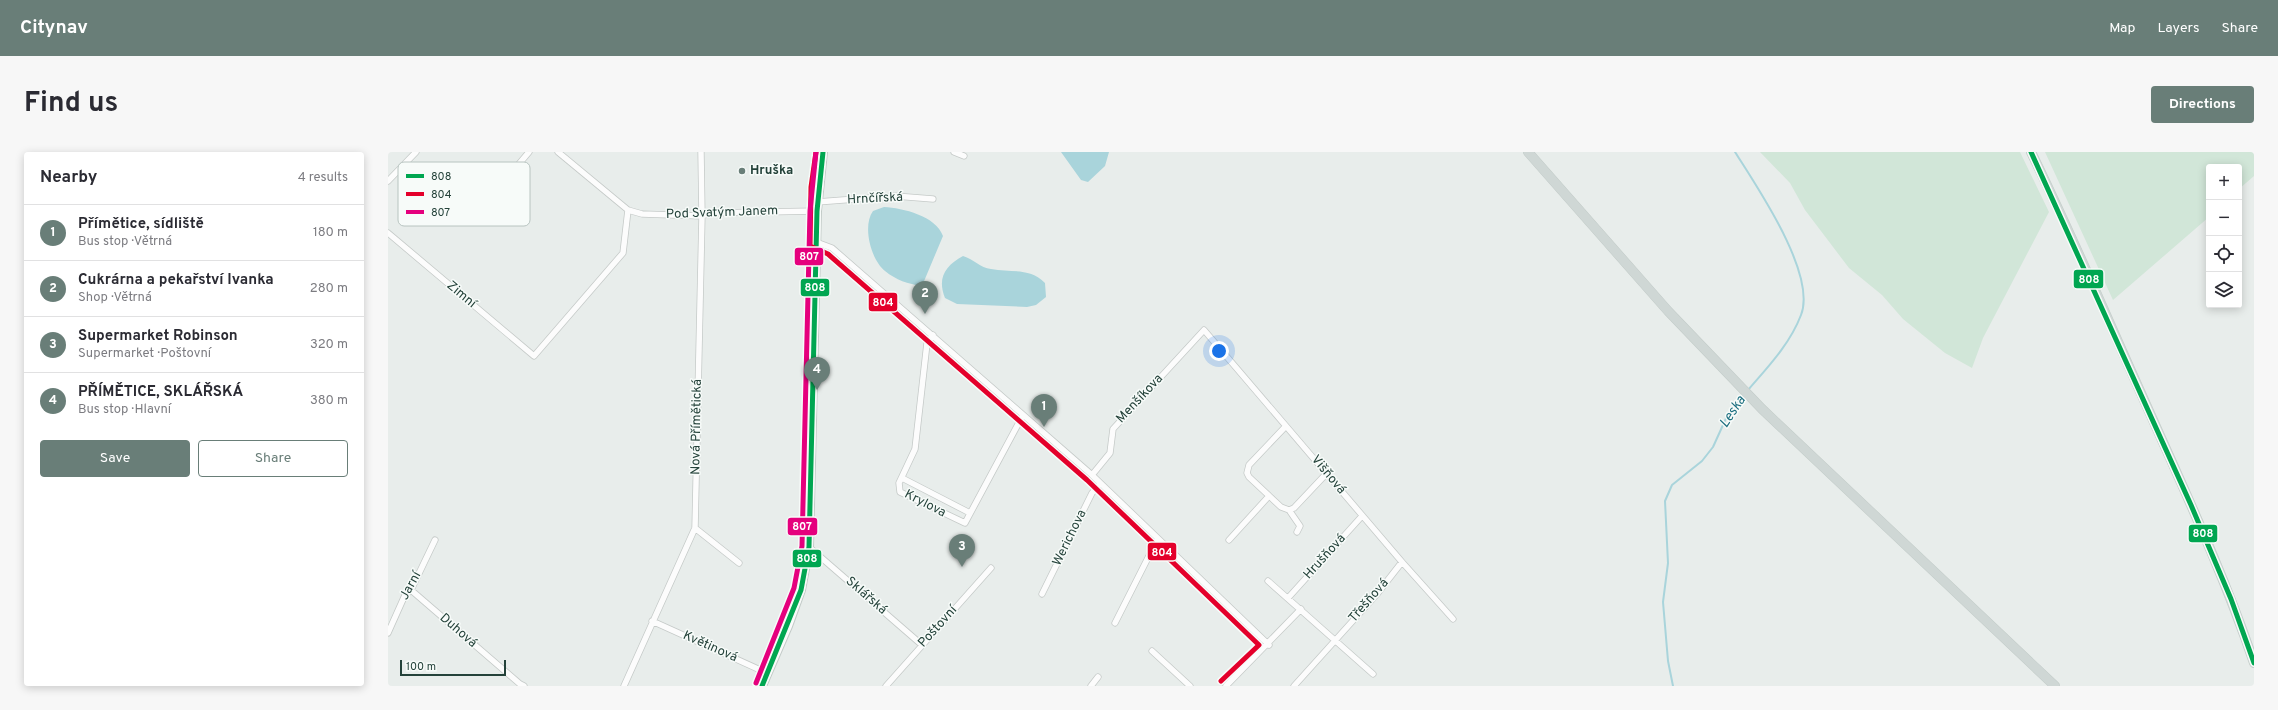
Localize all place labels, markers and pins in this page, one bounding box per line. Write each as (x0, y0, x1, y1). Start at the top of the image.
place label: Hruška (750, 163, 793, 179)
marker: Hruška (737, 166, 747, 176)
pin: 2 (912, 281, 938, 314)
pin: 4 (804, 357, 830, 390)
pin: 1 (1031, 394, 1057, 427)
pin: 3 (949, 534, 975, 567)

